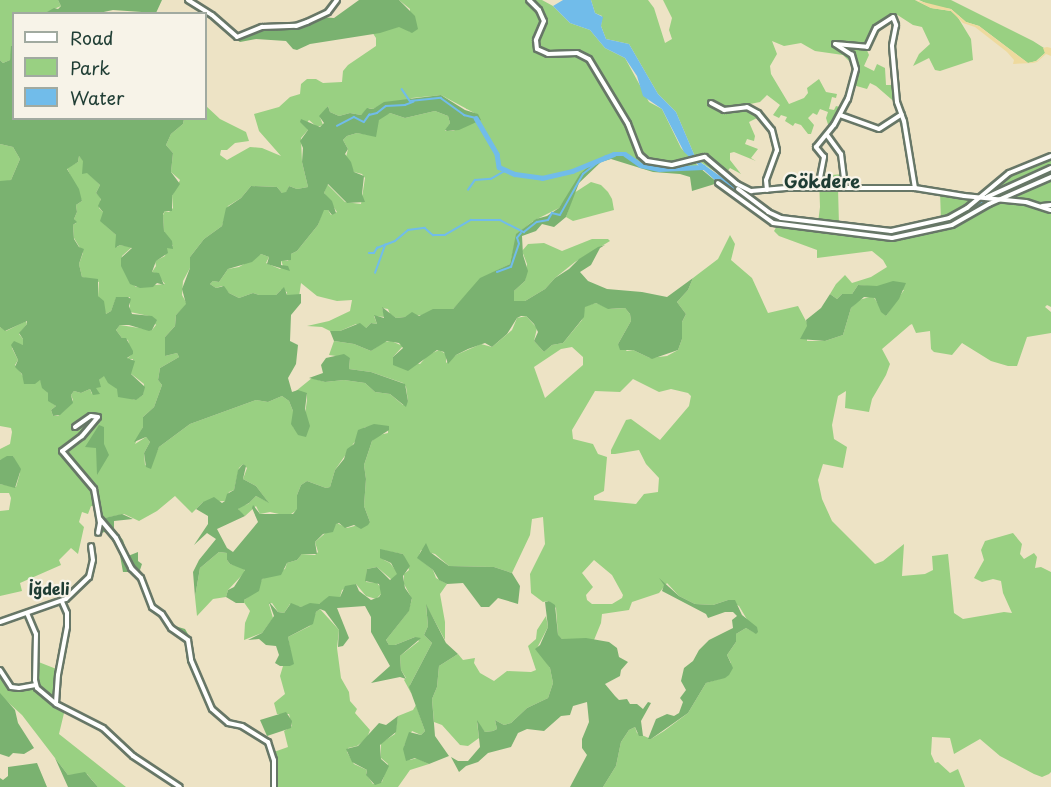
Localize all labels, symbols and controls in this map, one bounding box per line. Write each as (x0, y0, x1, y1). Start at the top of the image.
legend (12, 12, 207, 120)
text: Road (70, 24, 114, 51)
text: Park (70, 54, 110, 81)
text: Water (70, 84, 124, 111)
district label: Gökdere (784, 170, 860, 192)
district label: İğdeli (28, 578, 70, 598)

